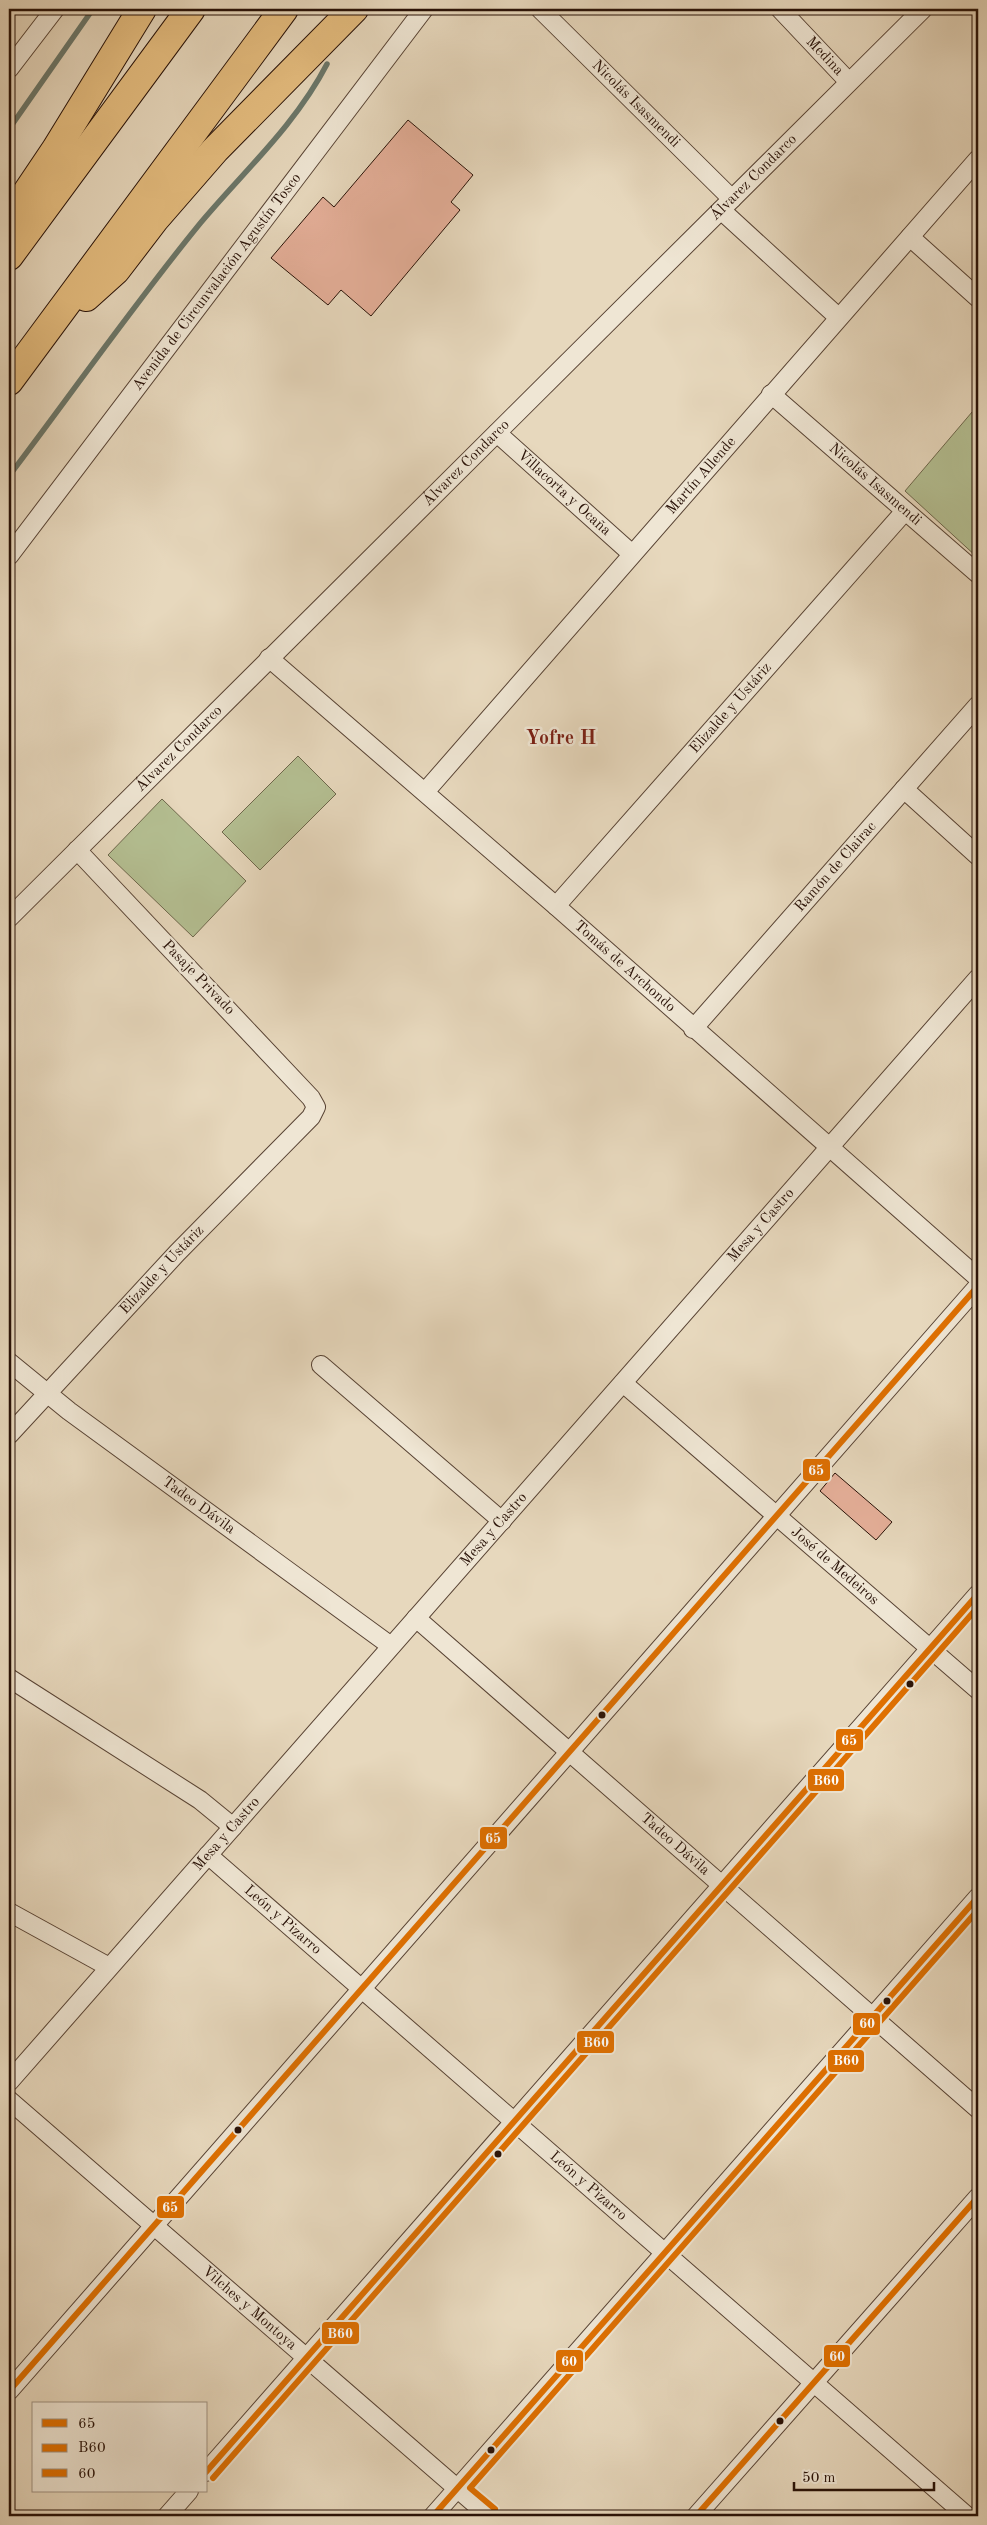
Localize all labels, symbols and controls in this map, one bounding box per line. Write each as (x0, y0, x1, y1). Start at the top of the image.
street label: Medina (803, 34, 847, 79)
street label: Nicolás Isasmendi (589, 57, 683, 150)
street label: Álvarez Condarco (705, 132, 800, 224)
street label: Avenida de Circunvalación Agustín Tosco (130, 171, 304, 393)
street label: Álvarez Condarco (418, 417, 513, 509)
street label: Martín Allende (664, 434, 739, 517)
street label: Nicolás Isasmendi (826, 440, 924, 529)
street label: Villacorta y Ocaña (514, 448, 614, 539)
street label: Elizalde y Ustáriz (687, 660, 775, 756)
street label: Álvarez Condarco (131, 703, 225, 795)
district label: Yofre H (526, 729, 596, 749)
street label: Ramón de Clairac (792, 819, 879, 915)
street label: Tomás de Archondo (571, 918, 678, 1015)
street label: Pasaje Privado (159, 938, 237, 1018)
street label: Mesa y Castro (725, 1185, 797, 1265)
street label: Elizalde y Ustáriz (117, 1223, 207, 1317)
line badge: 65 (802, 1458, 831, 1482)
text: 65 (808, 1464, 824, 1478)
street label: Tadeo Dávila (160, 1474, 238, 1537)
street label: Mesa y Castro (458, 1490, 530, 1569)
street label: José de Medeiros (788, 1524, 882, 1608)
unlabelled marker (905, 1679, 915, 1689)
unlabelled marker (597, 1710, 607, 1720)
line badge: 65 (835, 1728, 864, 1752)
text: 65 (841, 1734, 857, 1748)
line badge: B60 (807, 1768, 845, 1792)
text: B60 (813, 1774, 839, 1788)
street label: Mesa y Castro (190, 1794, 263, 1874)
street label: Tadeo Dávila (638, 1810, 713, 1879)
line badge: 65 (479, 1826, 508, 1850)
text: 65 (485, 1832, 501, 1846)
street label: León y Pizarro (241, 1883, 324, 1958)
unlabelled marker (882, 1996, 892, 2006)
line badge: 60 (852, 2012, 881, 2036)
text: 60 (859, 2017, 875, 2031)
line badge: B60 (576, 2030, 615, 2054)
text: B60 (583, 2036, 609, 2050)
line badge: B60 (827, 2049, 865, 2073)
text: B60 (833, 2054, 859, 2068)
unlabelled marker (233, 2125, 243, 2135)
unlabelled marker (493, 2149, 503, 2159)
street label: León y Pizarro (547, 2149, 630, 2223)
line badge: 65 (156, 2195, 185, 2219)
text: 65 (162, 2201, 178, 2215)
street label: Vilches y Montoya (199, 2264, 300, 2353)
line badge: B60 (321, 2321, 360, 2345)
text: B60 (327, 2327, 353, 2341)
line badge: 60 (823, 2344, 851, 2368)
line badge: 60 (555, 2349, 584, 2373)
text: 60 (829, 2350, 845, 2364)
text: 60 (561, 2355, 577, 2369)
legend (32, 2402, 208, 2492)
unlabelled marker (775, 2416, 785, 2426)
text: 65 (78, 2417, 95, 2432)
text: B60 (78, 2441, 106, 2456)
unlabelled marker (486, 2445, 496, 2455)
scale bar (794, 2460, 934, 2492)
text: 60 (78, 2467, 95, 2482)
text: 50 m (802, 2471, 836, 2486)

